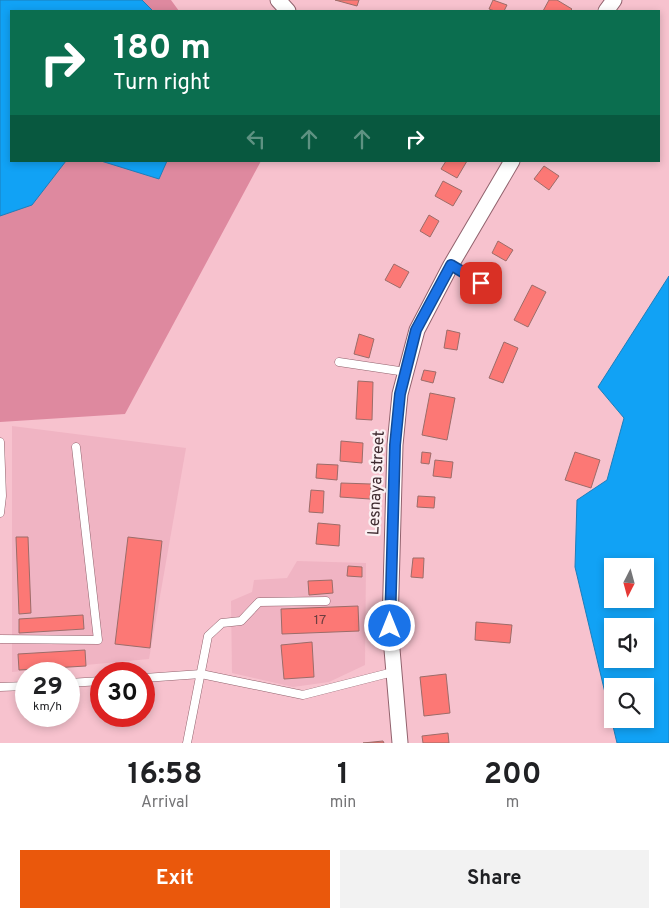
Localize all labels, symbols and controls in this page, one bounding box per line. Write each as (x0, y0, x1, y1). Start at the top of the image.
text: 180 m (113, 27, 211, 71)
icon: right (30, 30, 95, 95)
text: Turn right (113, 70, 210, 97)
icon: left (242, 125, 270, 153)
icon: ahead (295, 125, 323, 153)
icon: ahead (348, 125, 376, 153)
icon: right (401, 125, 429, 153)
pin (460, 262, 502, 304)
icon: arrive (467, 269, 495, 297)
street label: Lesnaya street (364, 430, 390, 536)
north arrow (604, 558, 654, 608)
map controls (604, 558, 654, 728)
position arrow (363, 599, 415, 651)
house number: 17 (314, 612, 326, 629)
button: sound (604, 618, 654, 668)
speed limit sign: 30 (90, 662, 155, 727)
text: 29 (32, 672, 63, 704)
button: search (604, 678, 654, 728)
text: km/h (33, 699, 62, 715)
text: 16:58 (127, 757, 202, 794)
text: 1 (337, 757, 349, 794)
text: 200 (484, 757, 542, 794)
text: Arrival (141, 793, 189, 813)
text: min (330, 793, 356, 813)
text: m (506, 793, 519, 813)
button: Exit (20, 850, 330, 908)
button: Share (340, 850, 649, 908)

